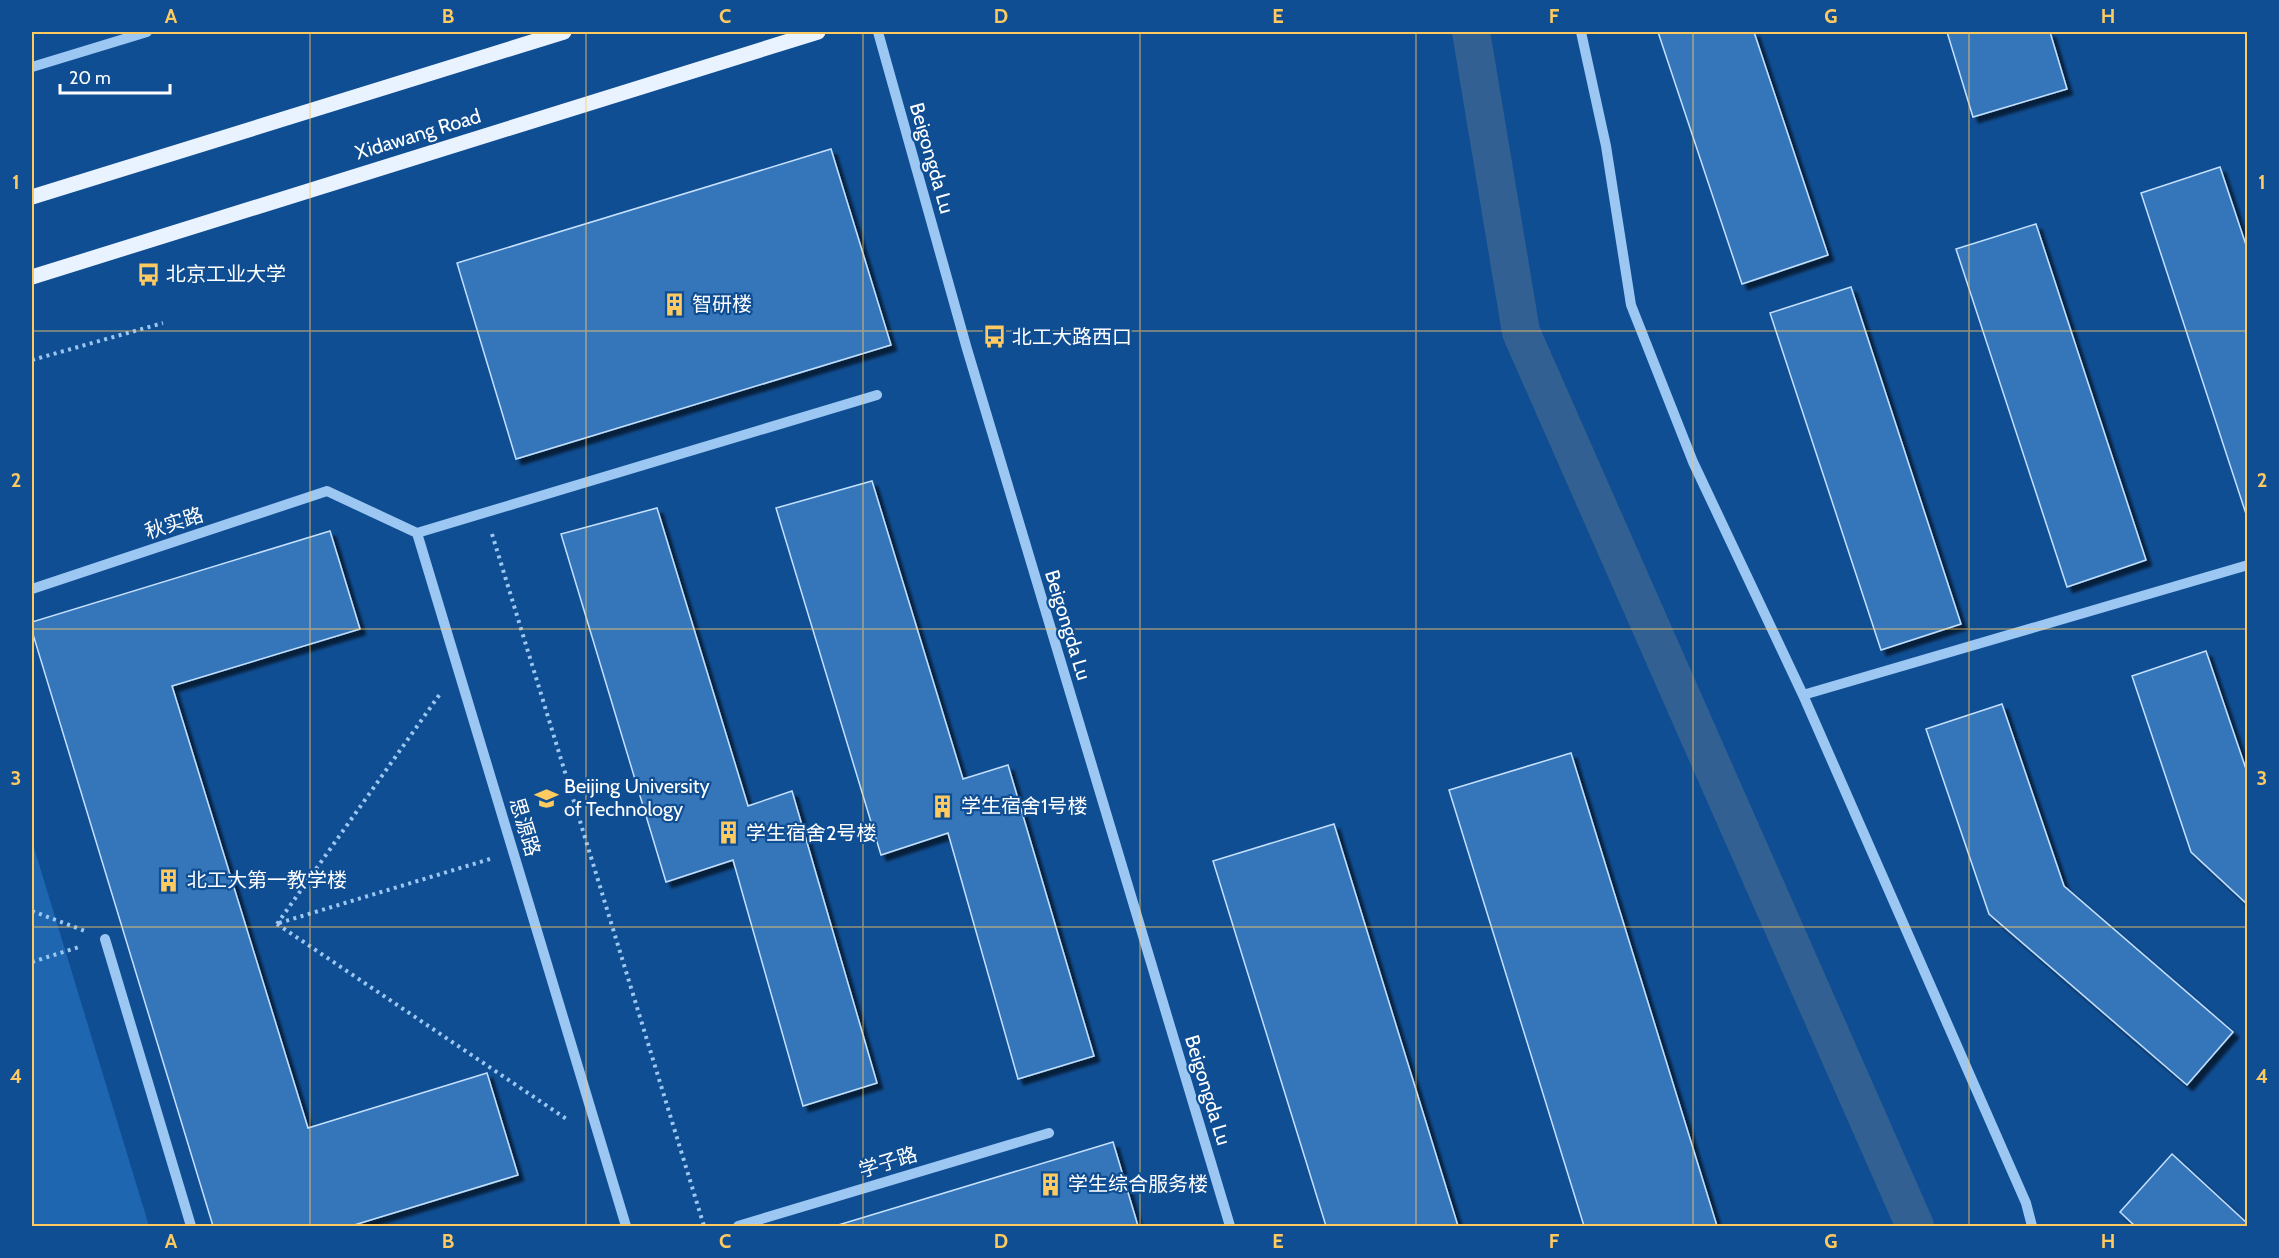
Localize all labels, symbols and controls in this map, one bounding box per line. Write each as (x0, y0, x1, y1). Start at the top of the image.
text: A (165, 4, 178, 28)
text: B (442, 4, 454, 28)
text: C (719, 4, 731, 28)
text: D (994, 4, 1008, 28)
text: E (1272, 4, 1284, 28)
text: F (1549, 4, 1560, 28)
text: G (1824, 4, 1838, 28)
text: H (2101, 4, 2115, 28)
scale bar (60, 57, 170, 95)
text: 20 m (69, 67, 111, 89)
street label: Beigongda Lu (905, 100, 959, 216)
street label: Xidawang Road (352, 104, 484, 164)
text: 1 (12, 170, 20, 194)
text: 1 (2258, 170, 2266, 194)
bus stop icon: 北京工业大学 (135, 261, 161, 287)
place label: 北京工业大学 (166, 262, 286, 286)
building icon: 智研楼 (661, 291, 687, 317)
place label: 智研楼 (692, 292, 752, 316)
bus stop icon: 北工大路西口 (981, 324, 1007, 350)
place label: 北工大路西口 (1012, 325, 1132, 349)
text: 2 (11, 468, 21, 492)
text: 2 (2257, 468, 2267, 492)
street label: 秋实路 (142, 502, 206, 544)
street label: Beigongda Lu (1040, 567, 1096, 683)
text: 3 (11, 766, 21, 790)
text: 3 (2257, 766, 2267, 790)
place label: Beijing University of Technology (564, 774, 710, 821)
school or university icon: Beijing University of Technology (533, 785, 559, 811)
building icon: 学生宿舍1号楼 (930, 793, 956, 819)
place label: 学生宿舍1号楼 (961, 794, 1088, 818)
street label: 思源路 (505, 795, 545, 859)
building icon: 学生宿舍2号楼 (715, 820, 741, 846)
place label: 学生宿舍2号楼 (746, 821, 876, 845)
building icon: 北工大第一教学楼 (156, 867, 182, 893)
place label: 北工大第一教学楼 (187, 868, 347, 892)
street label: Beigongda Lu (1180, 1032, 1236, 1148)
text: 4 (10, 1064, 22, 1088)
text: 4 (2256, 1064, 2268, 1088)
street label: 学子路 (856, 1142, 920, 1182)
building icon: 学生综合服务楼 (1037, 1171, 1063, 1197)
place label: 学生综合服务楼 (1068, 1172, 1208, 1196)
text: A (165, 1229, 178, 1253)
text: B (442, 1229, 454, 1253)
text: C (719, 1229, 731, 1253)
text: D (994, 1229, 1008, 1253)
text: E (1272, 1229, 1284, 1253)
text: F (1549, 1229, 1560, 1253)
text: G (1824, 1229, 1838, 1253)
text: H (2101, 1229, 2115, 1253)

